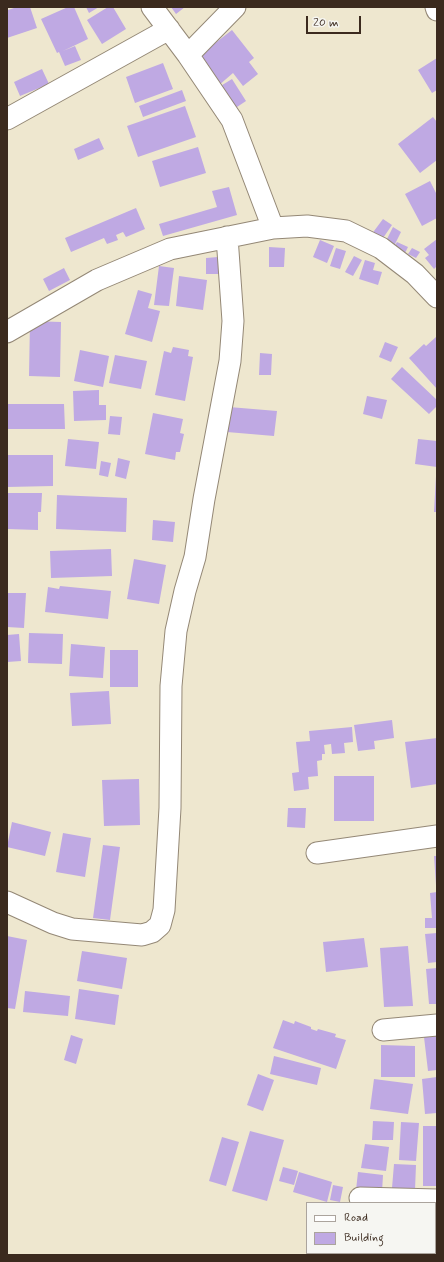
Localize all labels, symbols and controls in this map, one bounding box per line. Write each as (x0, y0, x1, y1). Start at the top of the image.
scale bar (308, 8, 363, 34)
text: 20 m (313, 15, 339, 31)
legend (306, 1202, 436, 1254)
text: Road (344, 1210, 368, 1226)
text: Building (344, 1230, 384, 1246)

